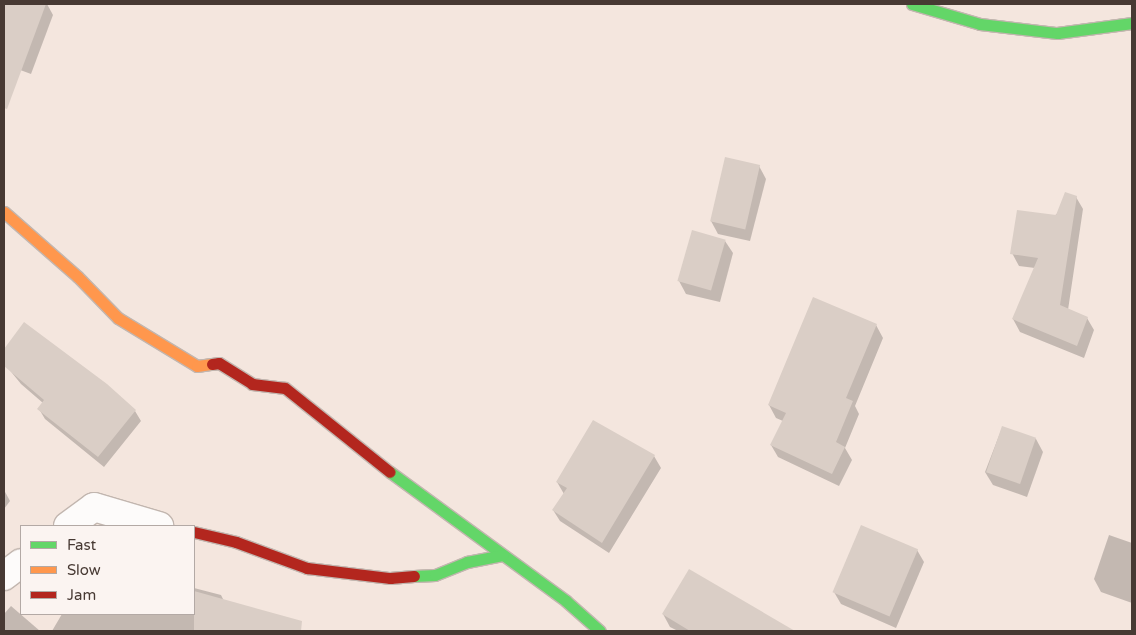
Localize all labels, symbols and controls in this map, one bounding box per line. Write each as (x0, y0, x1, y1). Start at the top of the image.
legend (20, 525, 195, 615)
text: Fast (67, 536, 96, 554)
text: Slow (67, 561, 101, 579)
text: Jam (67, 586, 96, 604)

